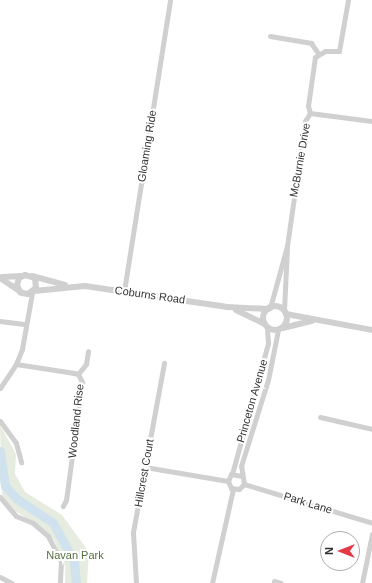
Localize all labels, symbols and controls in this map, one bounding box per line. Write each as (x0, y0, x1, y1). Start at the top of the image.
street label: Gloaming Ride (135, 109, 159, 183)
street label: McBurnie Drive (287, 122, 313, 198)
street label: Coburns Road (114, 284, 186, 306)
street label: Princeton Avenue (234, 358, 270, 444)
street label: Woodland Rise (66, 383, 86, 459)
street label: Hillcrest Court (132, 438, 156, 508)
street label: Park Lane (282, 489, 334, 517)
north arrow (320, 531, 360, 571)
text: N (323, 547, 335, 555)
park label: Navan Park (46, 548, 104, 562)

